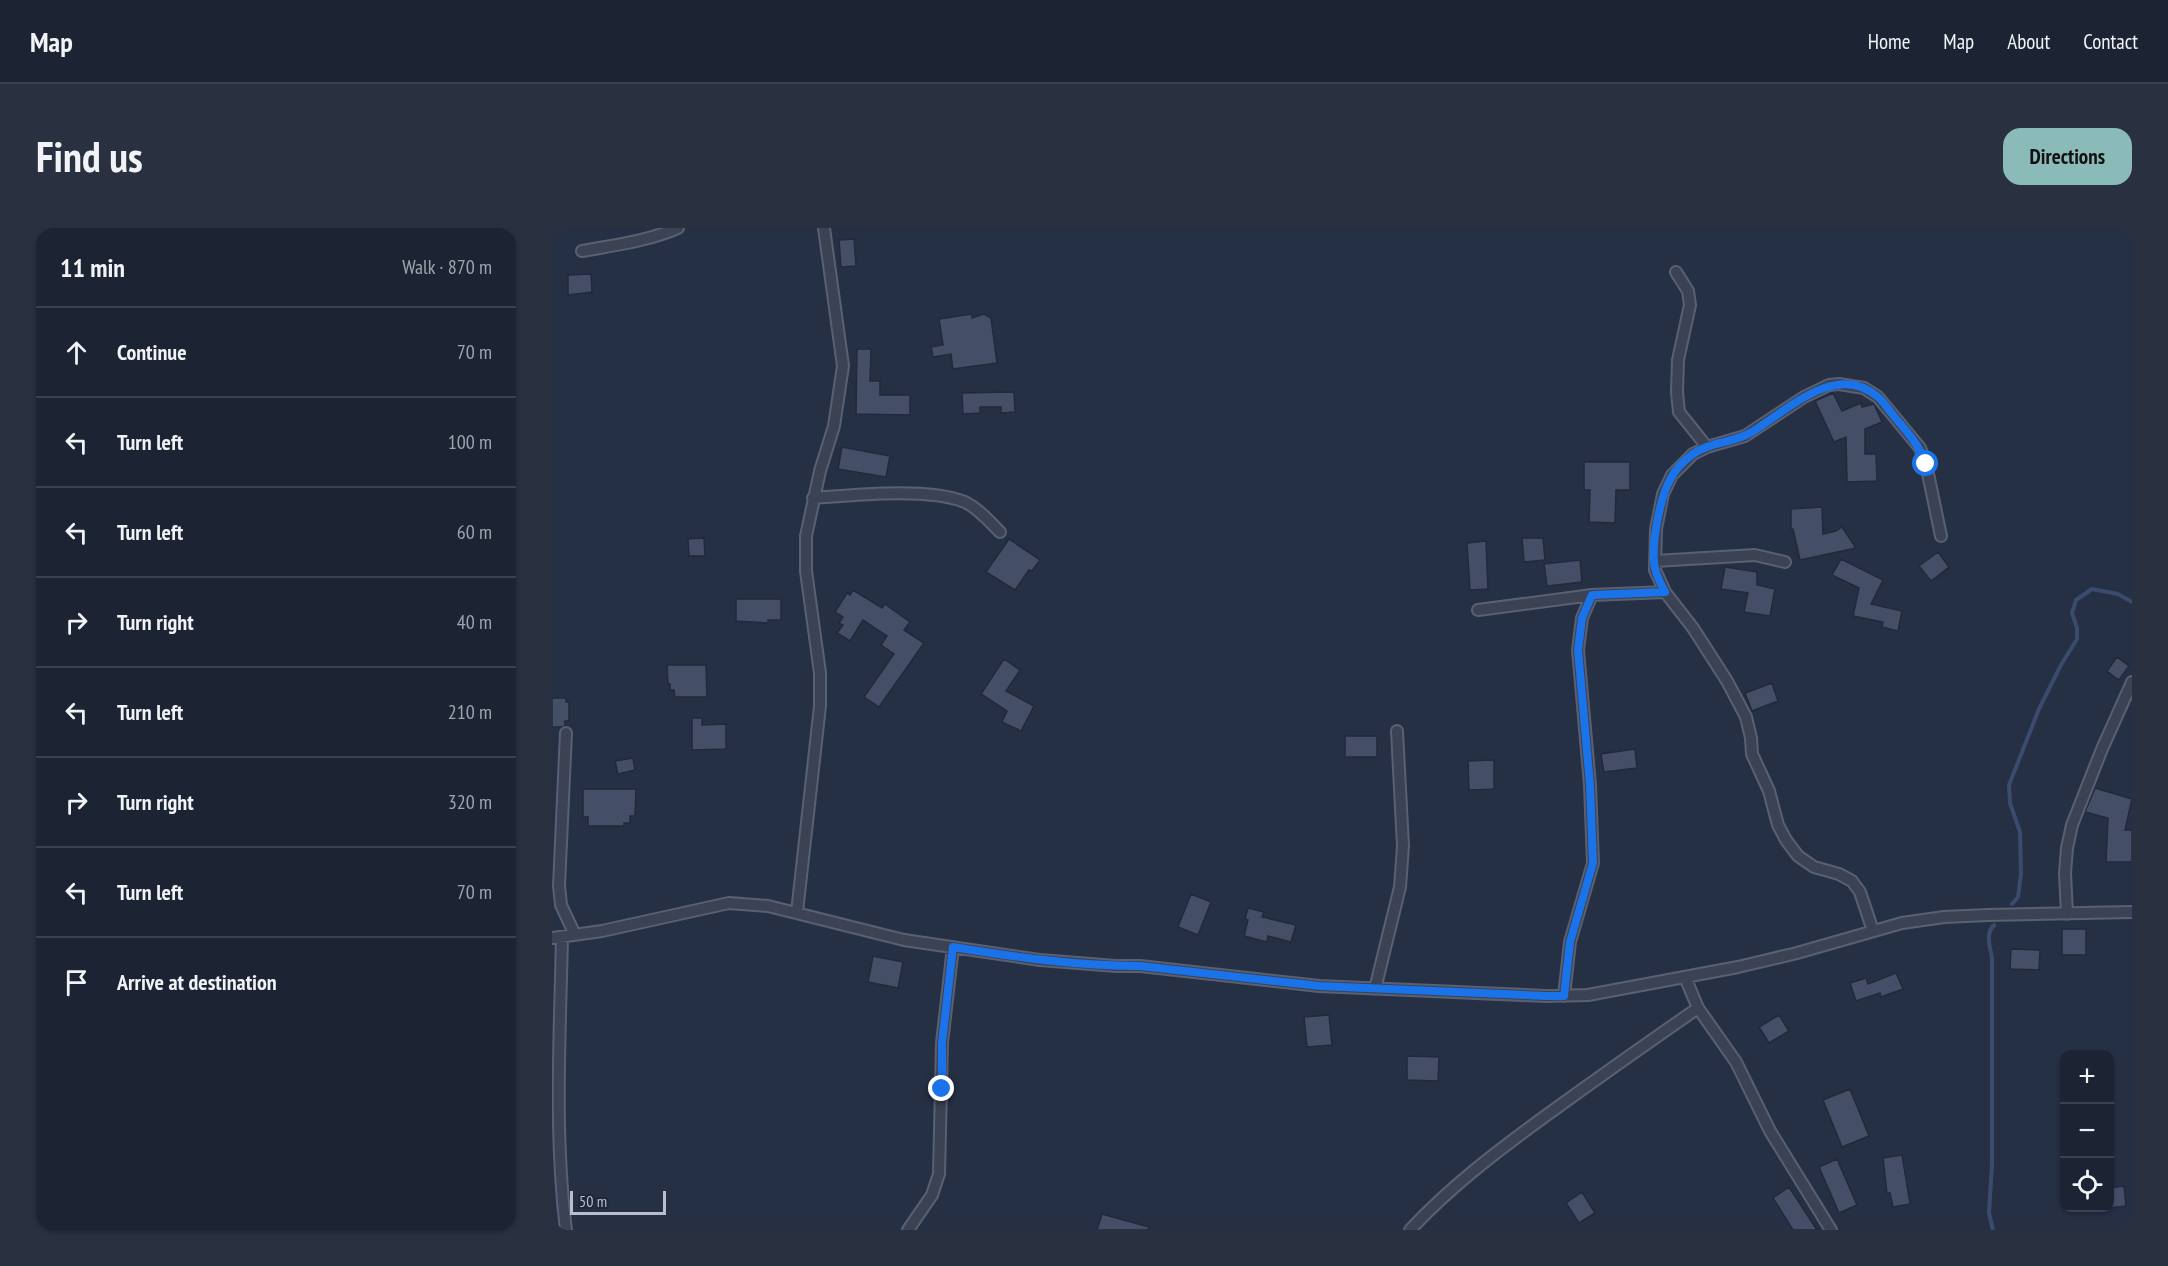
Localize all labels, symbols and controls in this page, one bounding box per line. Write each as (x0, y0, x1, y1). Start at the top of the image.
text: Map (30, 23, 73, 60)
text: Home (1868, 28, 1910, 55)
text: Map (1943, 28, 1974, 55)
text: About (2007, 28, 2050, 55)
text: Contact (2083, 28, 2138, 55)
button: Directions (2003, 128, 2132, 185)
text: Find us (36, 129, 143, 184)
text: 11 min (60, 251, 125, 284)
text: Walk · 870 m (402, 254, 492, 280)
icon: ahead (60, 336, 93, 369)
text: Continue (117, 338, 187, 366)
text: 70 m (457, 339, 492, 365)
icon: left (60, 426, 93, 459)
text: Turn left (117, 428, 183, 456)
text: 100 m (448, 429, 492, 455)
route start (1912, 450, 1938, 476)
icon: left (60, 516, 93, 549)
text: Turn left (117, 518, 183, 546)
text: 60 m (457, 519, 492, 545)
icon: right (60, 606, 93, 639)
text: Turn right (117, 608, 194, 636)
text: 40 m (457, 609, 492, 635)
icon: left (60, 696, 93, 729)
text: Turn left (117, 698, 183, 726)
text: 210 m (448, 699, 492, 725)
icon: right (60, 786, 93, 819)
text: Turn right (117, 788, 194, 816)
text: 320 m (448, 789, 492, 815)
icon: left (60, 876, 93, 909)
text: Turn left (117, 878, 183, 906)
text: 70 m (457, 879, 492, 905)
icon: arrive (60, 966, 93, 999)
text: Arrive at destination (117, 968, 277, 996)
map controls (2060, 1050, 2114, 1212)
button: + (2060, 1050, 2114, 1104)
route end (928, 1075, 954, 1101)
button: − (2060, 1104, 2114, 1158)
button: locate (2060, 1158, 2114, 1212)
scale bar (570, 1188, 666, 1216)
text: 50 m (579, 1191, 607, 1211)

